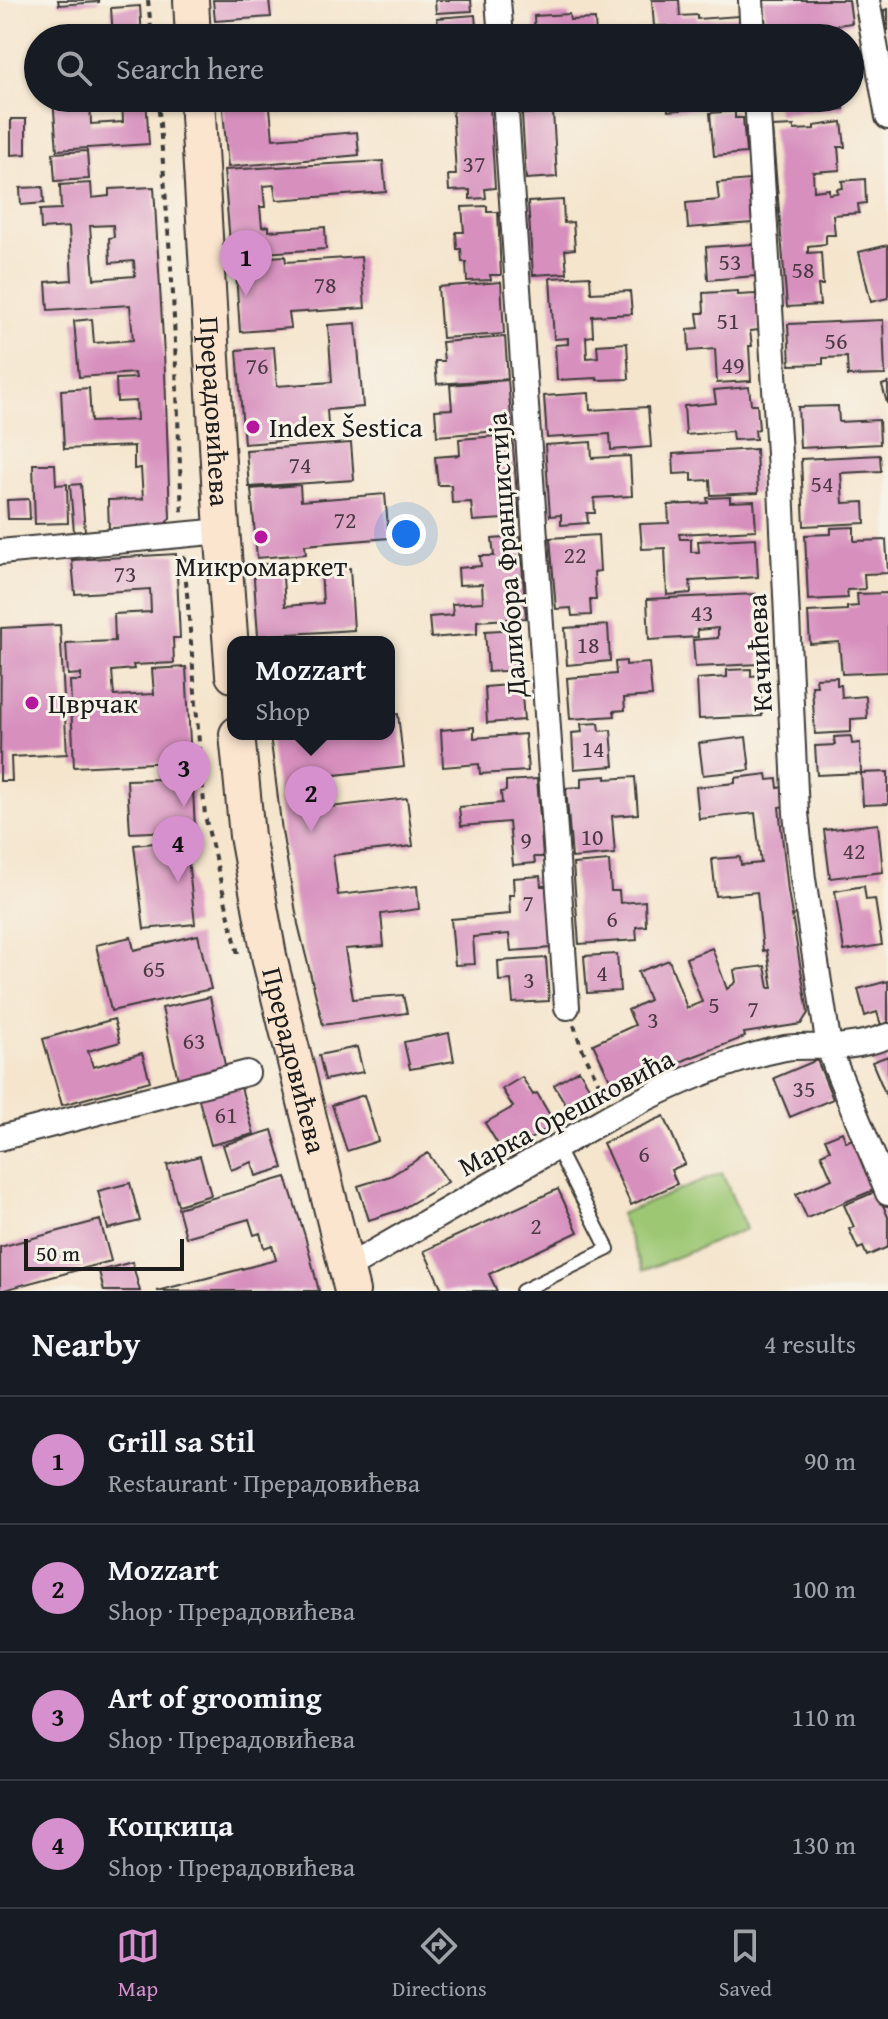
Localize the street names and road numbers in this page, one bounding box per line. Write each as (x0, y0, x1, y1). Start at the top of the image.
street label: Прерадовићева (190, 315, 242, 508)
street label: Далибора Францистија (475, 411, 536, 700)
street label: Качићева (735, 592, 782, 713)
street label: Прерадовићева (252, 963, 338, 1158)
street label: Марка Орешковића (450, 1037, 682, 1186)

